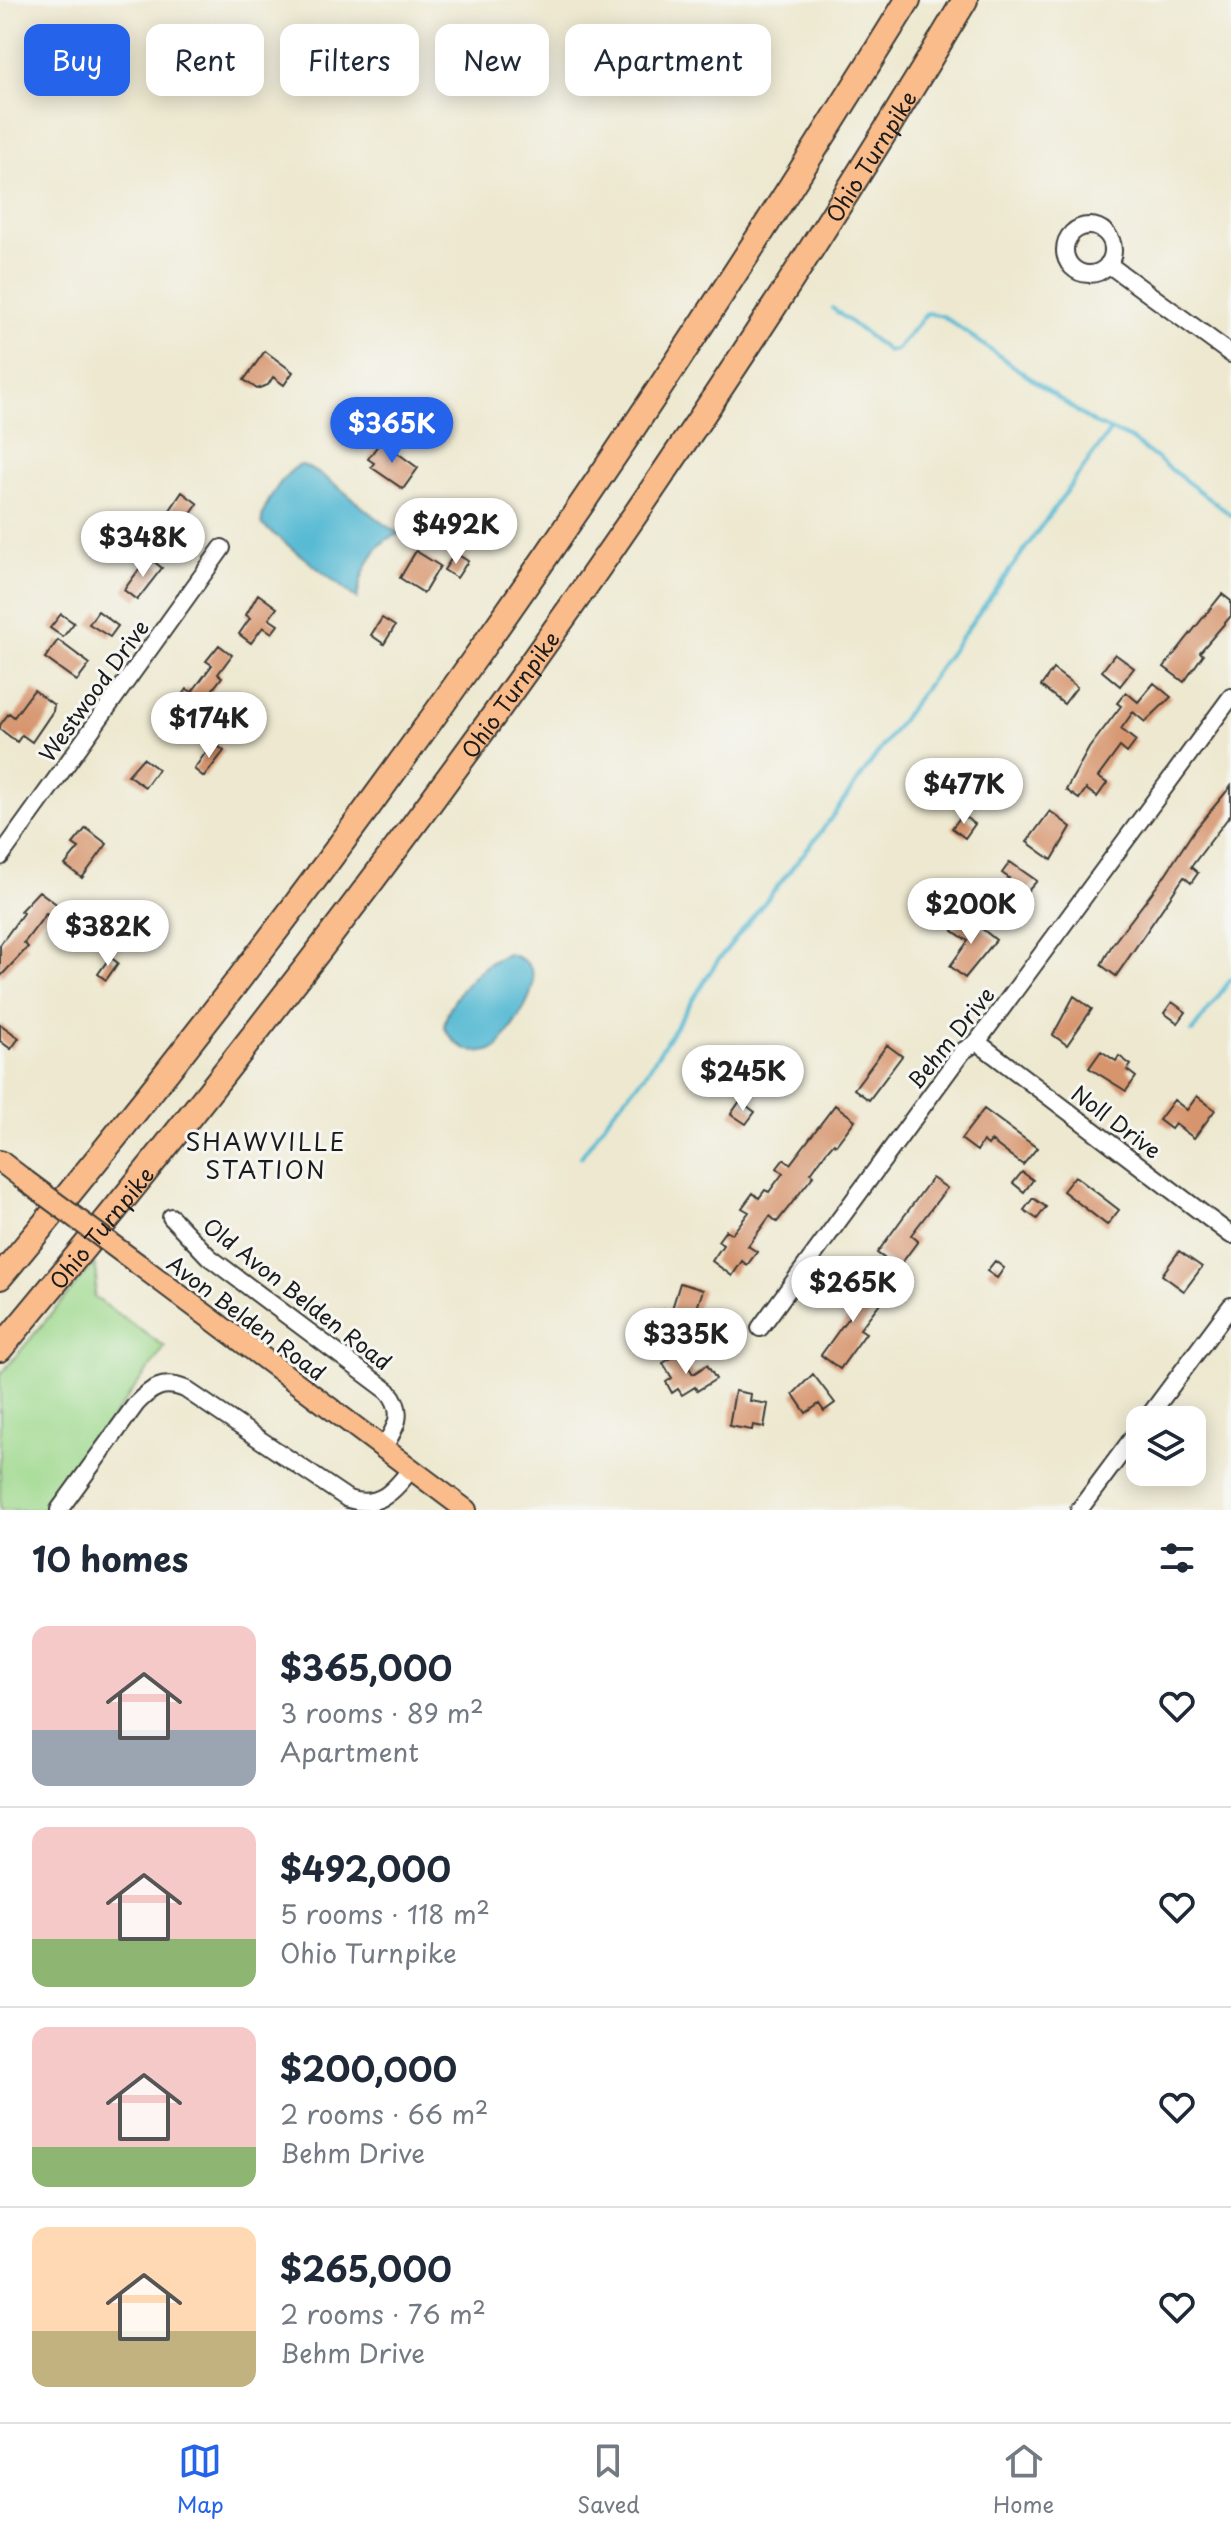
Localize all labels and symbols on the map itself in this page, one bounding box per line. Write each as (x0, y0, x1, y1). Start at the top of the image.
street label: Ohio Turnpike (816, 83, 924, 228)
pin: $365K (336, 397, 448, 465)
pin: $492K (400, 498, 512, 566)
pin: $348K (87, 511, 199, 579)
street label: Westwood Drive (30, 612, 156, 768)
street label: Ohio Turnpike (452, 623, 566, 764)
pin: $174K (153, 692, 265, 760)
pin: $477K (908, 758, 1020, 826)
pin: $200K (915, 878, 1027, 946)
pin: $382K (52, 900, 164, 968)
street label: Behm Drive (899, 979, 1001, 1095)
pin: $245K (687, 1045, 799, 1113)
street label: Noll Drive (1065, 1076, 1169, 1166)
district label: SHAWVILLE STATION (185, 1123, 347, 1187)
street label: Ohio Turnpike (40, 1159, 161, 1296)
street label: Old Avon Belden Road (198, 1211, 398, 1375)
street label: Avon Belden Road (163, 1250, 331, 1384)
pin: $265K (797, 1256, 909, 1324)
pin: $335K (630, 1308, 742, 1376)

